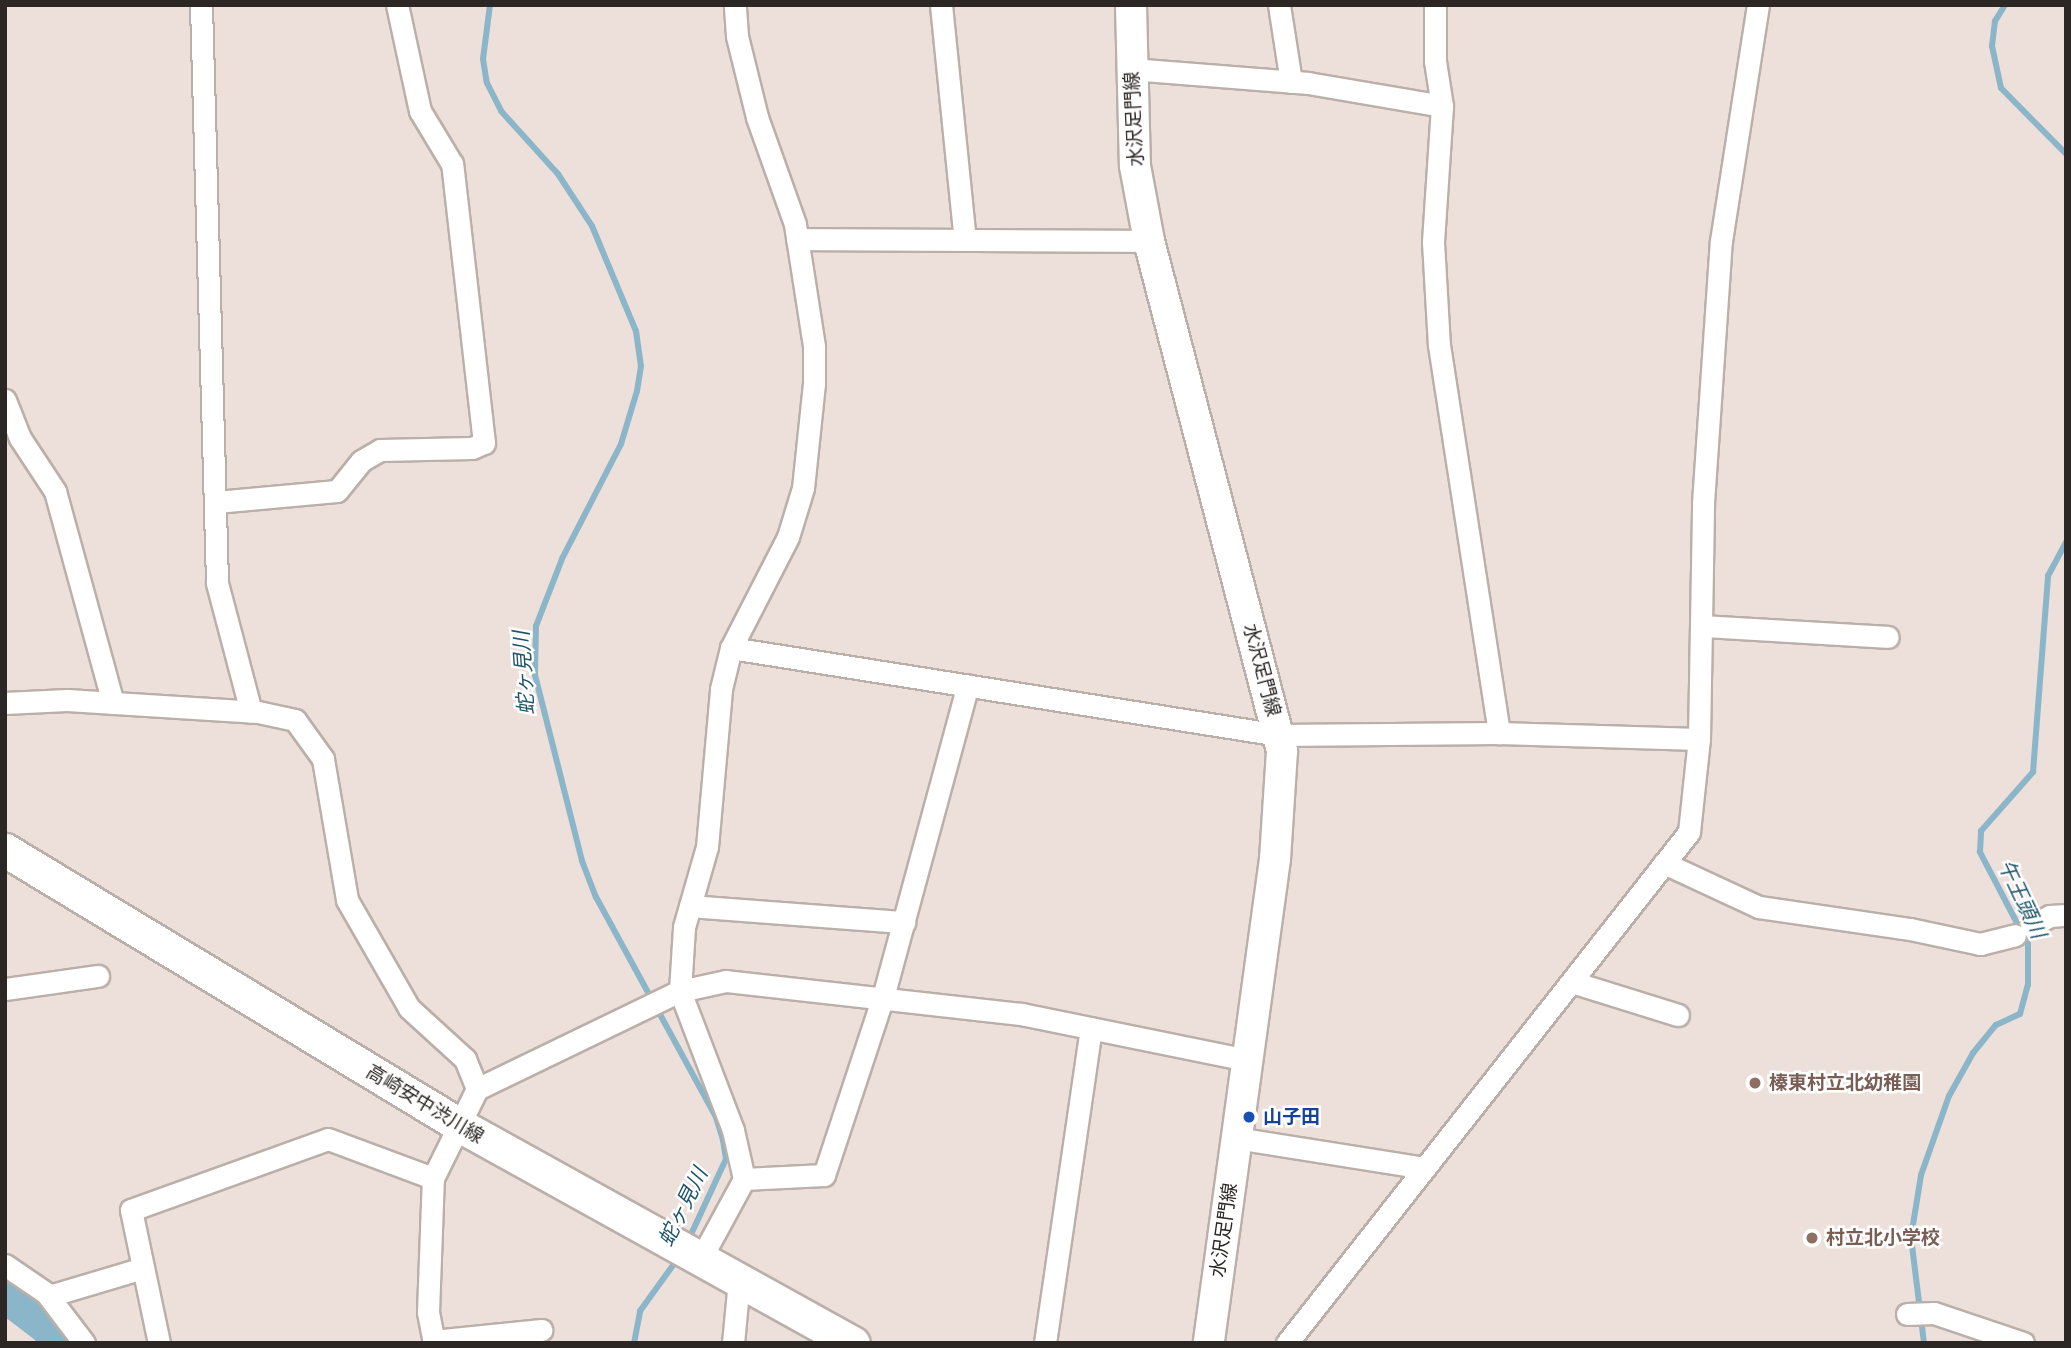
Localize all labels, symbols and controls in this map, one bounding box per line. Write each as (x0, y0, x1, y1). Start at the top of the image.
street label: 水沢足門線 (1120, 71, 1148, 167)
street label: 水沢足門線 (1239, 621, 1285, 719)
water label: 蛇ヶ見川 (509, 630, 539, 716)
water label: 午王頭川 (1993, 856, 2051, 942)
street label: 高崎安中渋川線 (362, 1060, 488, 1148)
place label: 榛東村立北幼稚園 (1769, 1072, 1921, 1094)
marker: 榛東村立北幼稚園 (1747, 1075, 1763, 1091)
place label: 山子田 (1263, 1106, 1320, 1128)
marker: 山子田 (1241, 1109, 1257, 1125)
water label: 蛇ヶ見川 (653, 1164, 713, 1250)
street label: 水沢足門線 (1206, 1181, 1242, 1279)
place label: 村立北小学校 (1826, 1227, 1940, 1249)
marker: 村立北小学校 (1804, 1230, 1820, 1246)

